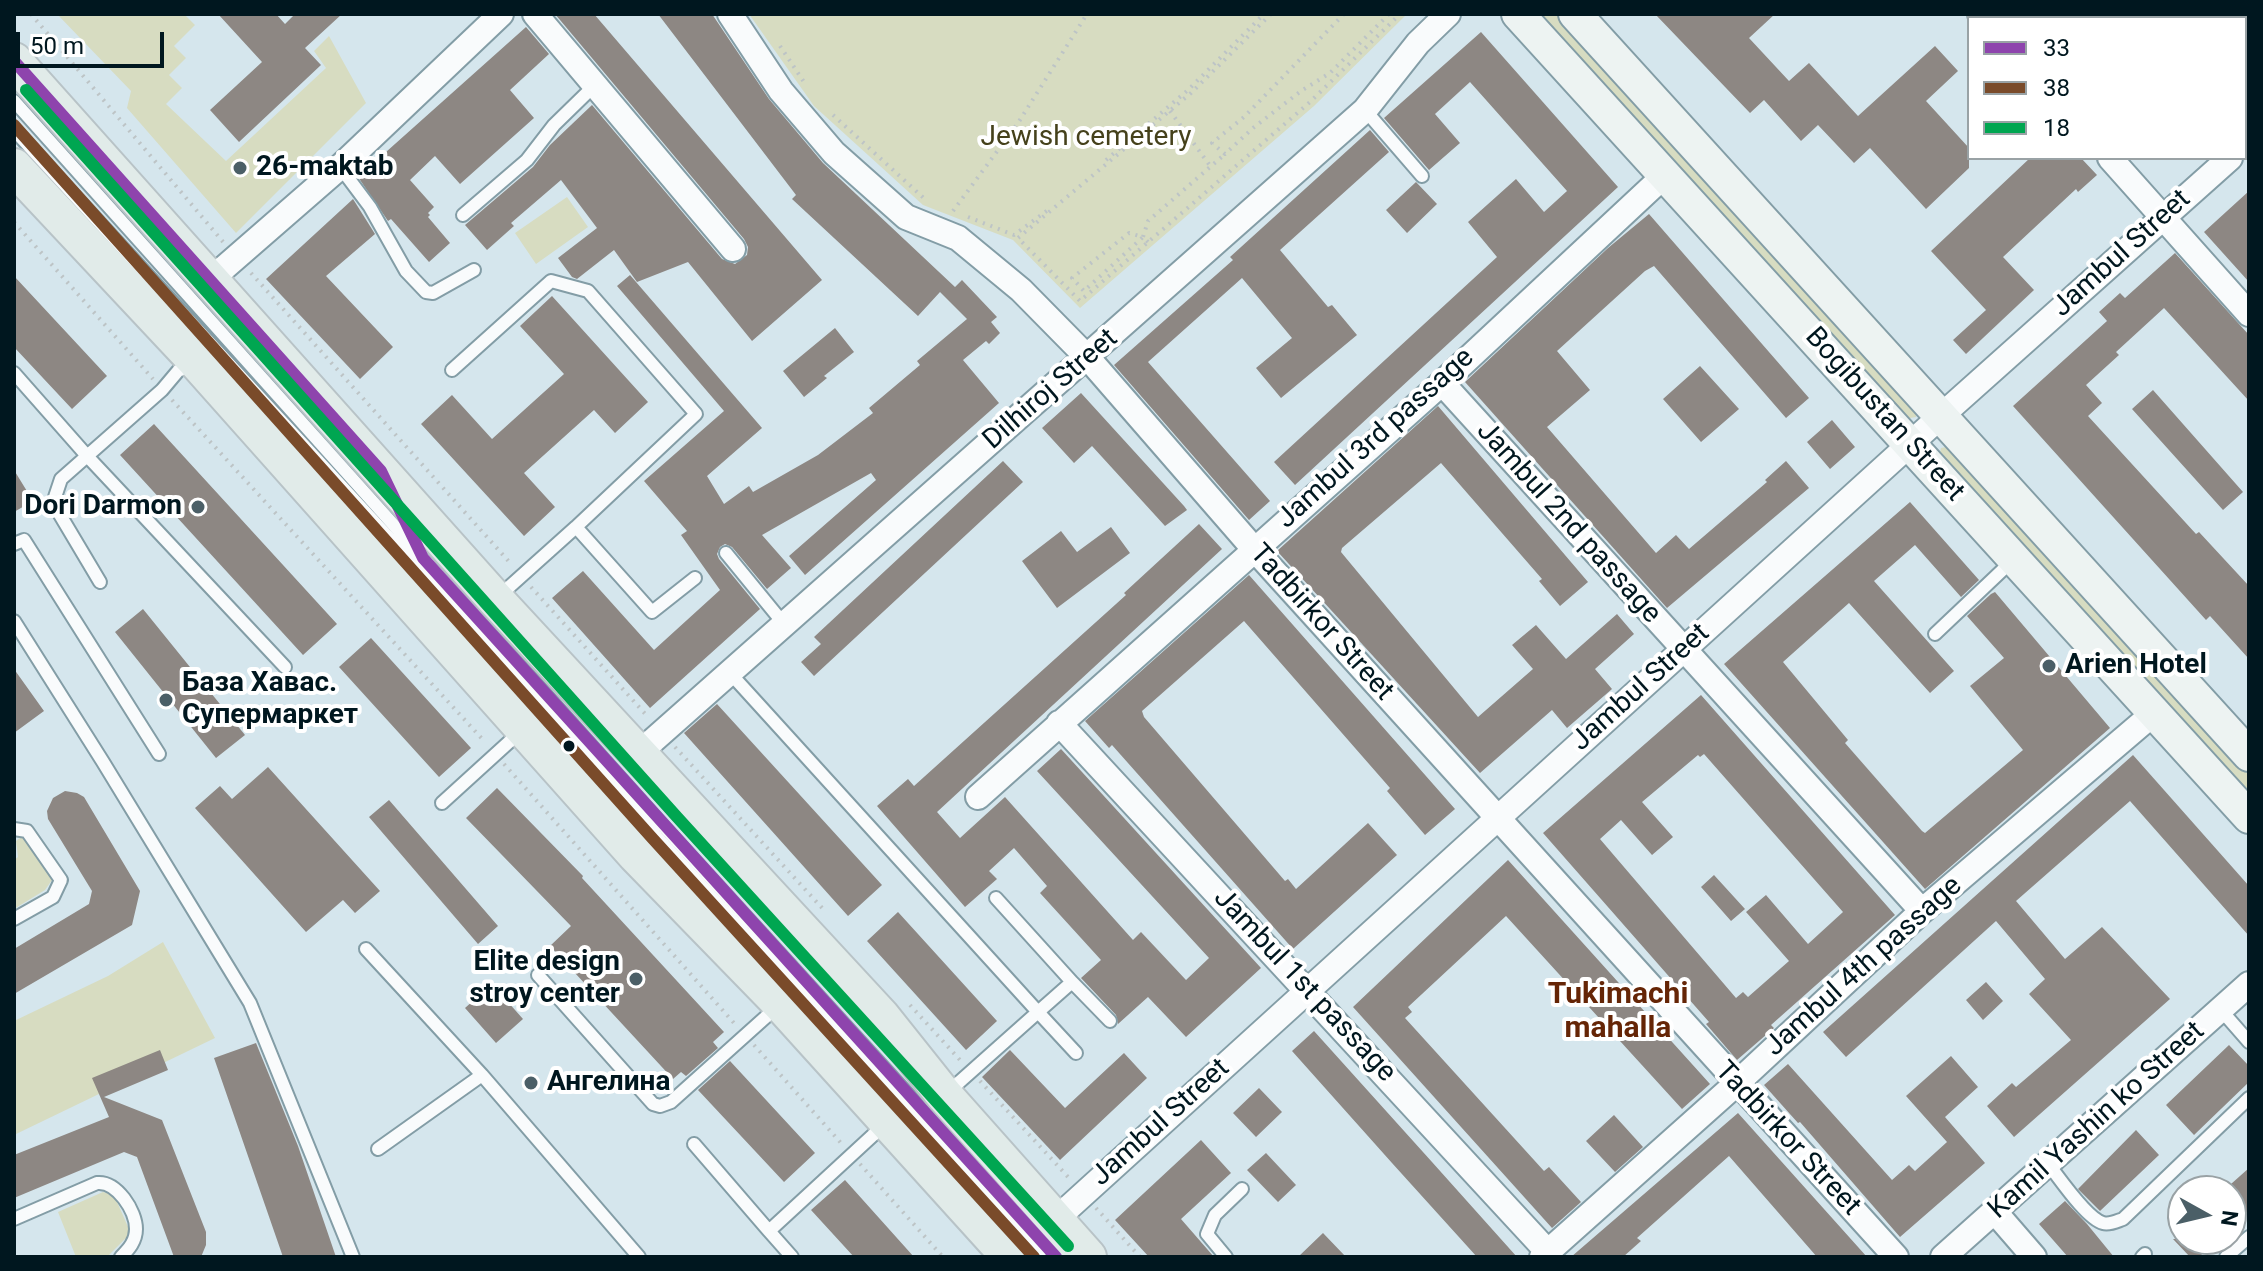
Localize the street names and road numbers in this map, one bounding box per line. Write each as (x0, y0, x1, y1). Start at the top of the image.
street label: Jambul Street (2046, 183, 2198, 325)
street label: Bogibustan Street (1797, 321, 1971, 509)
street label: Dilhiroj Street (977, 323, 1125, 457)
street label: Jambul 3rd passage (1271, 342, 1481, 536)
street label: Jambul 2nd passage (1469, 415, 1667, 631)
street label: Tadbirkor Street (1242, 538, 1400, 708)
street label: Jambul Street (1565, 617, 1717, 759)
street label: Jambul 4th passage (1759, 870, 1969, 1064)
street label: Jambul 1st passage (1206, 882, 1402, 1090)
street label: Kamil Yashin ko Street (1982, 1015, 2212, 1227)
street label: Jambul Street (1085, 1052, 1237, 1194)
street label: Tadbirkor Street (1707, 1055, 1867, 1223)

